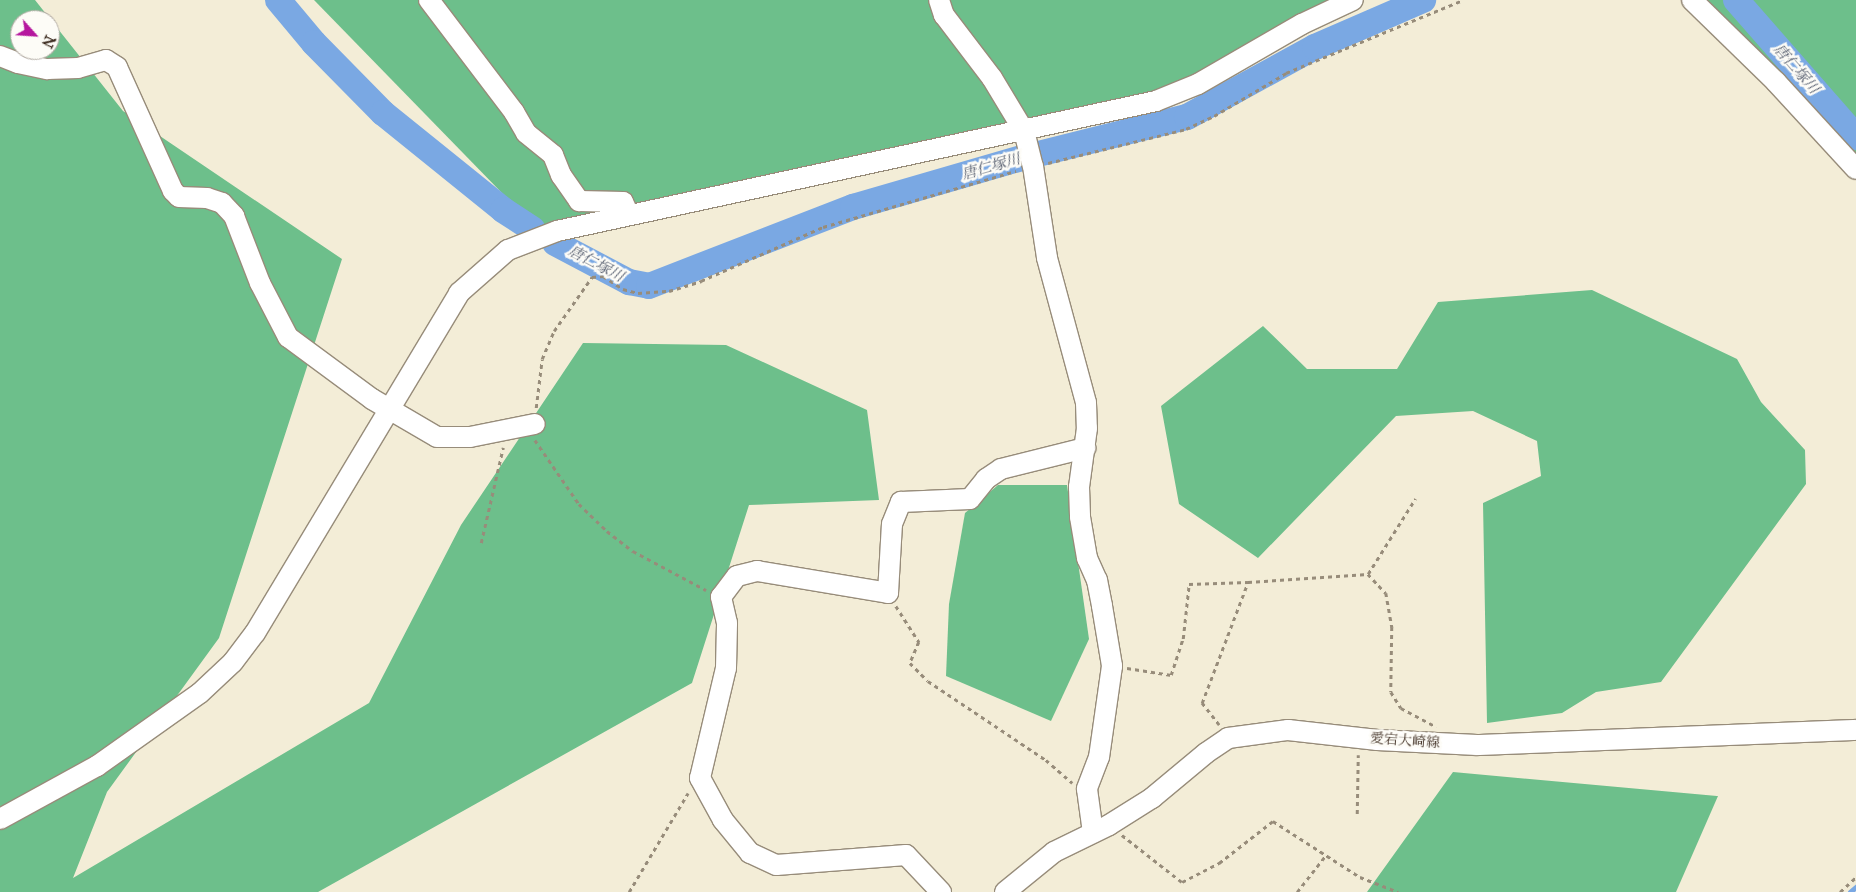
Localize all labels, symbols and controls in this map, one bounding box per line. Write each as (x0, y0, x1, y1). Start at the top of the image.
north arrow (10, 10, 60, 60)
text: N (38, 32, 58, 50)
water label: 唐仁塚川 (1770, 40, 1822, 98)
water label: 唐仁塚川 (960, 150, 1022, 184)
water label: 唐仁塚川 (565, 242, 627, 286)
street label: 愛宕大崎線 (1369, 730, 1441, 752)

